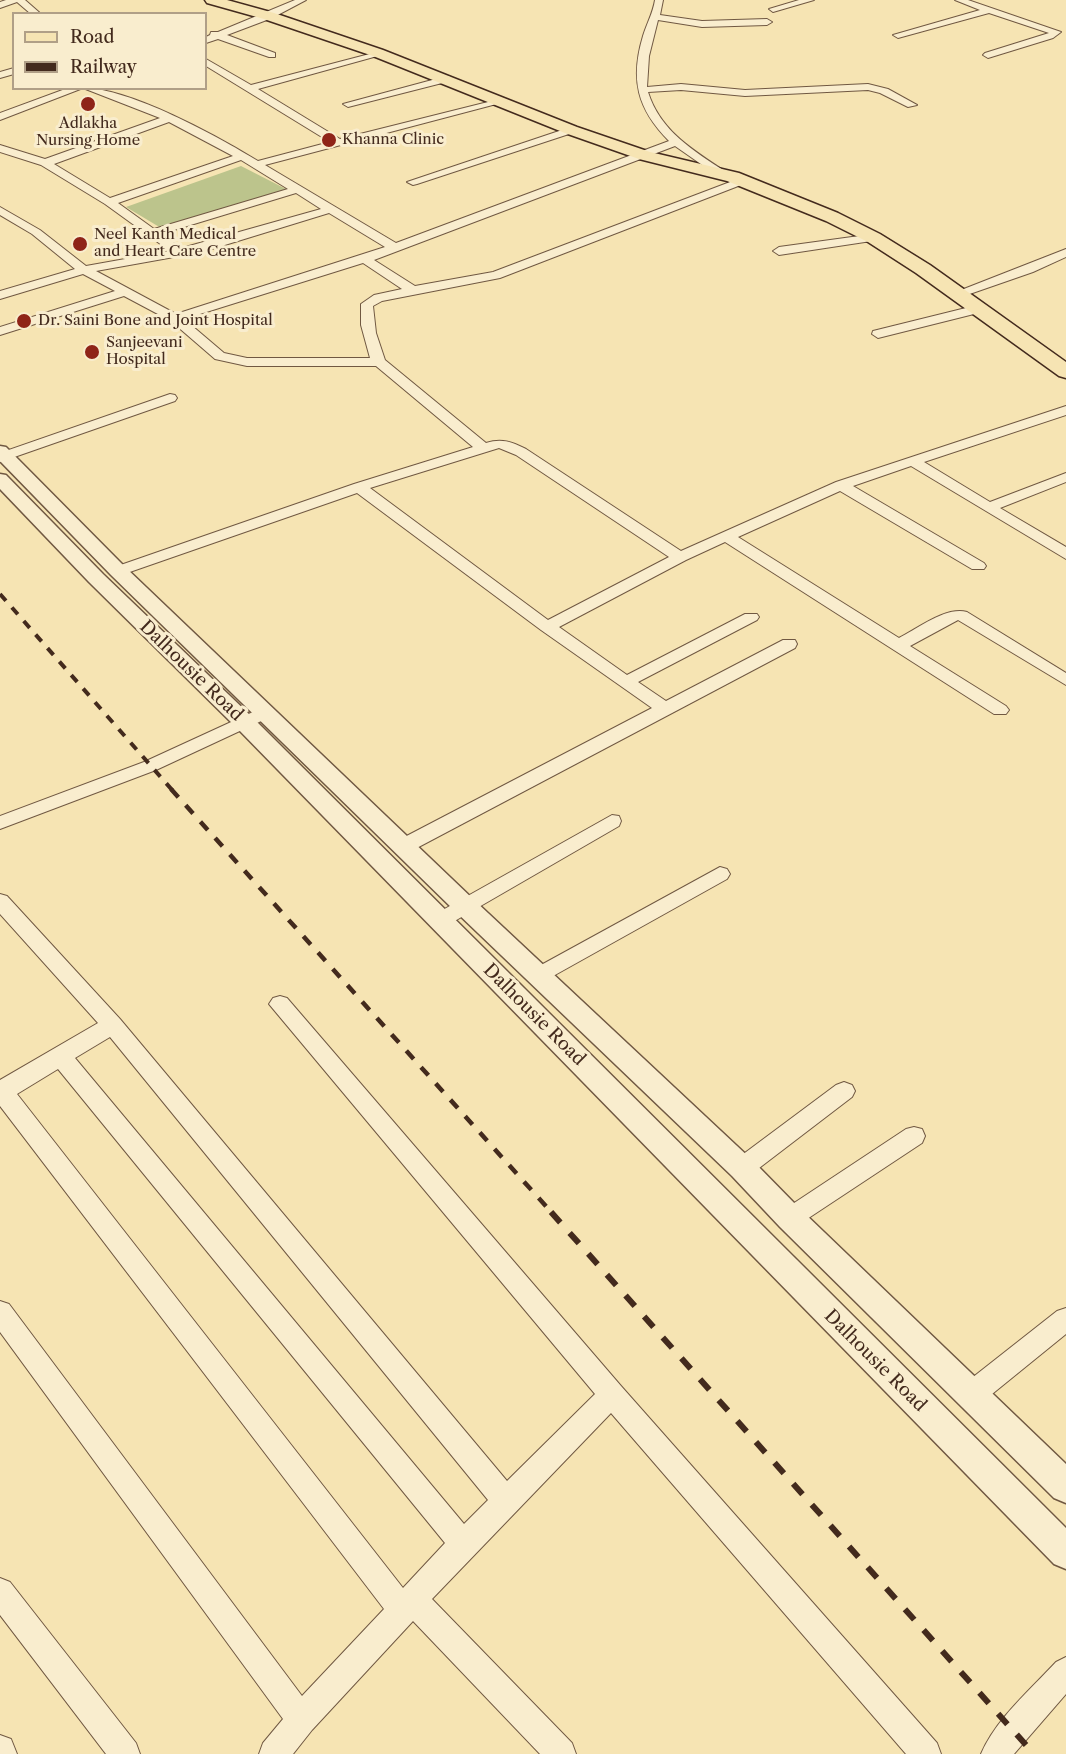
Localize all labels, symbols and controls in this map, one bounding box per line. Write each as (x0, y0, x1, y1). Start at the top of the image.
legend (12, 12, 207, 90)
text: Road (70, 26, 115, 48)
text: Railway (70, 56, 137, 78)
marker: Adlakha Nursing Home (79, 95, 97, 113)
place label: Adlakha Nursing Home (36, 115, 140, 150)
marker: Khanna Clinic (320, 131, 338, 149)
place label: Khanna Clinic (342, 131, 444, 149)
place label: Neel Kanth Medical and Heart Care Centre (94, 226, 256, 261)
marker: Neel Kanth Medical and Heart Care Centre (71, 235, 89, 253)
marker: Dr. Saini Bone and Joint Hospital (15, 312, 33, 330)
place label: Dr. Saini Bone and Joint Hospital (38, 312, 273, 330)
place label: Sanjeevani Hospital (106, 334, 183, 369)
marker: Sanjeevani Hospital (83, 343, 101, 361)
street label: Dalhousie Road (135, 616, 247, 726)
street label: Dalhousie Road (478, 959, 590, 1071)
street label: Dalhousie Road (819, 1305, 931, 1417)

